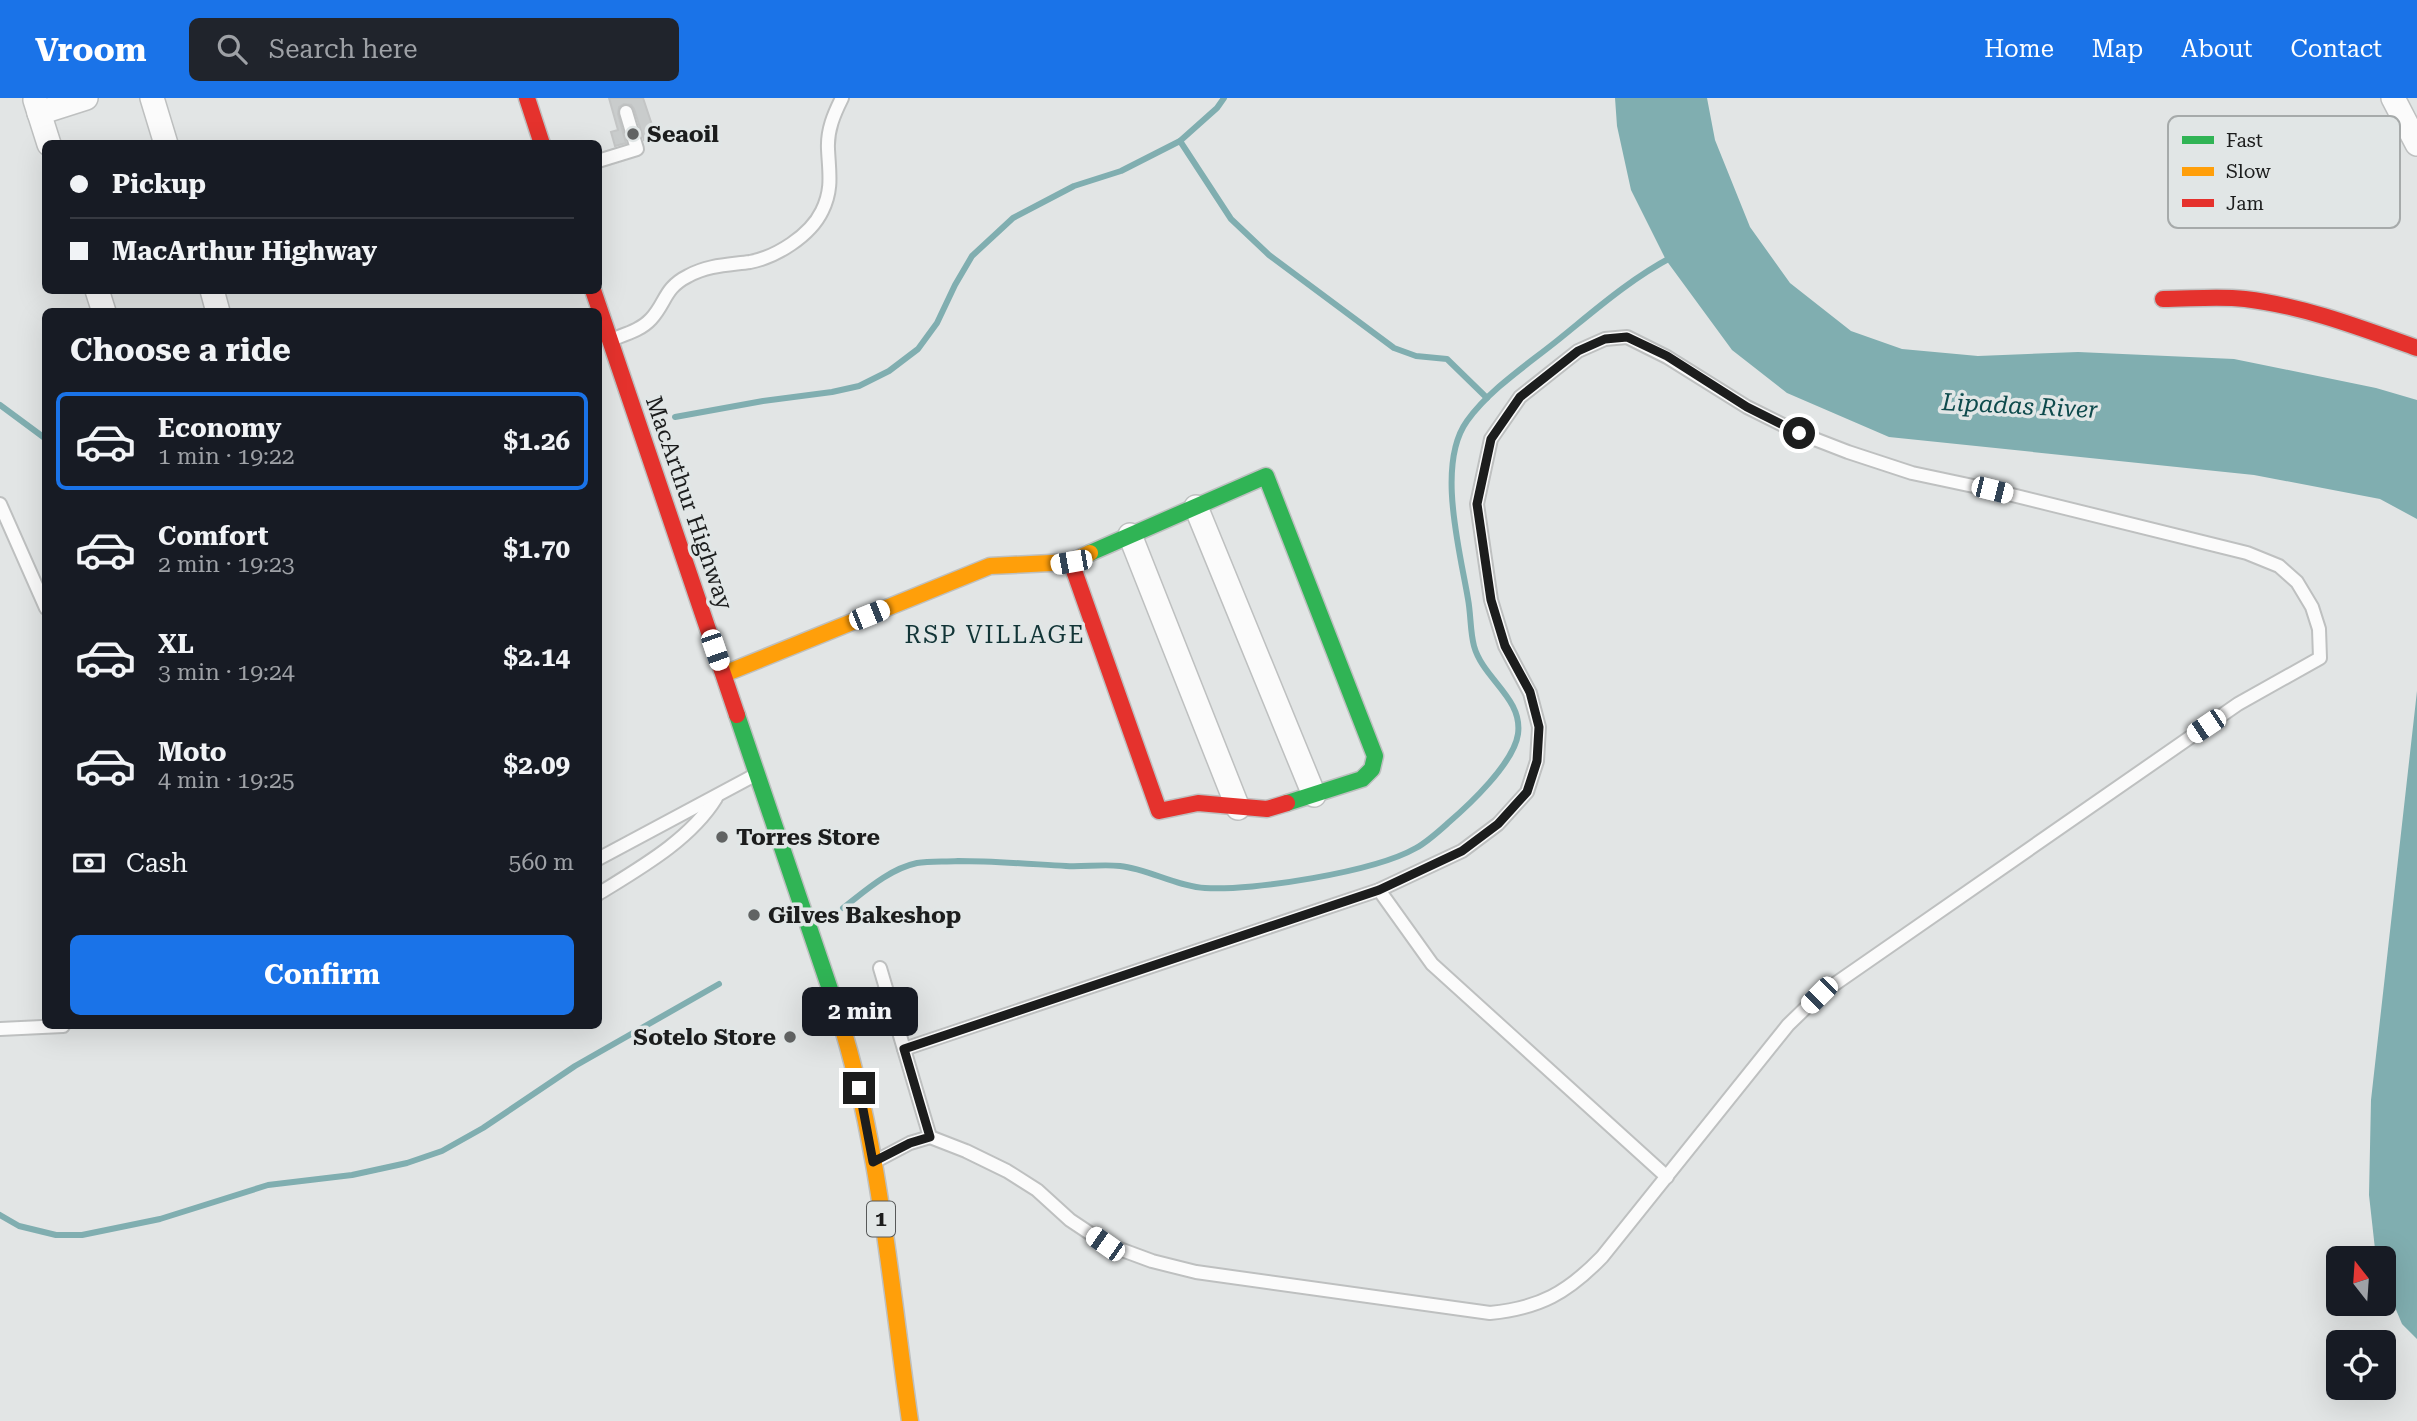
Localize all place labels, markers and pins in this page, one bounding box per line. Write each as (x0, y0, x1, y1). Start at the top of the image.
place label: Seaoil (647, 121, 719, 148)
marker: Seaoil (625, 126, 641, 142)
place label: Torres Store (736, 824, 880, 851)
marker: Torres Store (714, 829, 730, 845)
place label: Gilves Bakeshop (768, 902, 961, 929)
marker: Gilves Bakeshop (746, 907, 762, 923)
place label: Sotelo Store (633, 1024, 776, 1051)
marker: Sotelo Store (782, 1029, 798, 1045)

